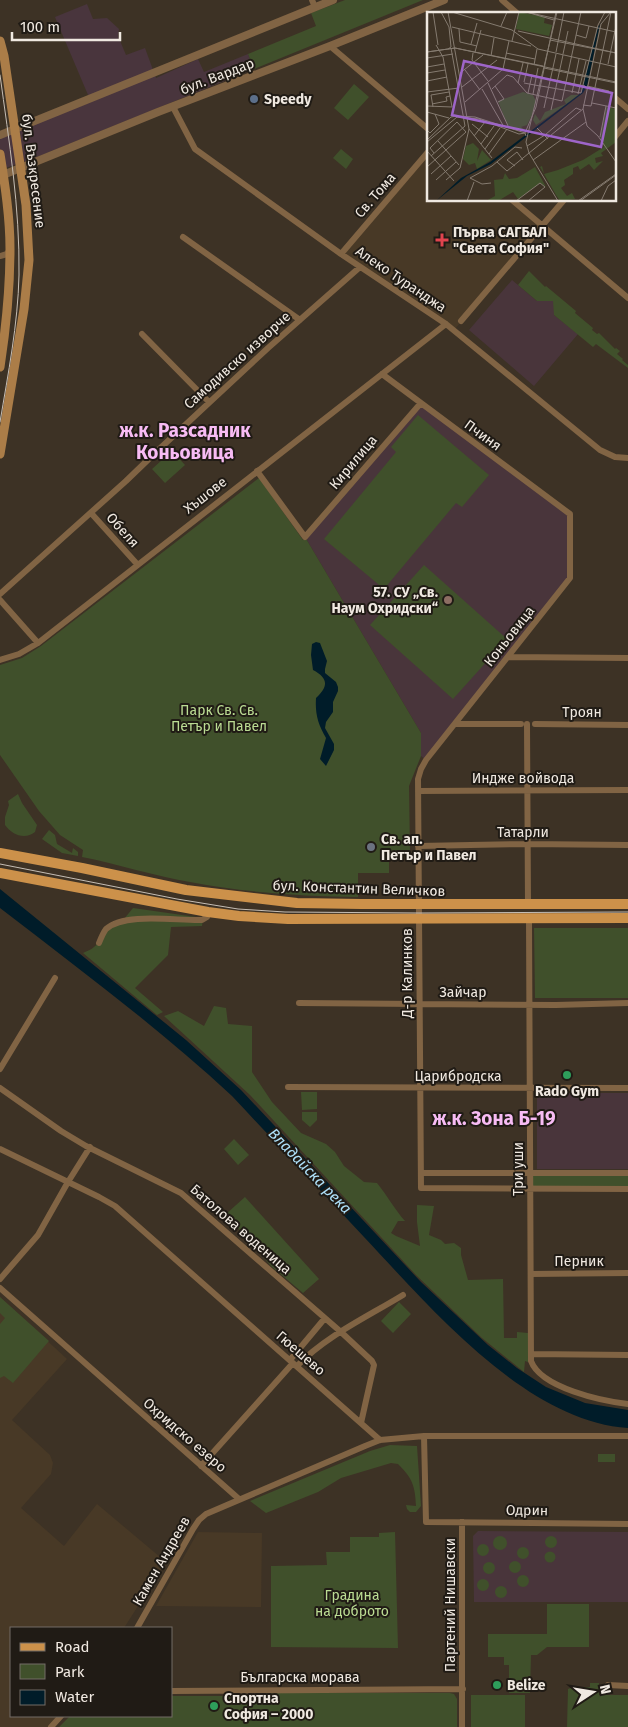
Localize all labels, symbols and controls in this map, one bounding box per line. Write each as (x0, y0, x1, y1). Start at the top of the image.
scale bar (12, 10, 120, 42)
inset map (427, 12, 616, 201)
text: 100 m (20, 18, 60, 36)
street label: бул. Вардар (178, 55, 257, 98)
place label: Speedy (264, 91, 312, 108)
marker: Speedy (248, 93, 260, 105)
street label: бул. Възкресение (18, 113, 49, 229)
street label: Св. Тома (351, 169, 400, 221)
place label: Първа САГБАЛ "Света София" (453, 224, 549, 257)
marker: Първа САГБАЛ "Света София" (435, 233, 449, 247)
street label: Алеко Туранджа (352, 243, 449, 316)
street label: Самодивско изворче (181, 308, 294, 413)
street label: Пчиня (461, 416, 505, 455)
district label: ж.к. Разсадник Коньовица (119, 419, 251, 464)
street label: Кирилица (326, 432, 381, 493)
street label: Хъшове (180, 473, 230, 518)
street label: Обеля (103, 509, 143, 551)
place label: 57. СУ „Св. Наум Охридски“ (331, 584, 438, 617)
marker: 57. СУ „Св. Наум Охридски“ (442, 594, 454, 606)
street label: Коньовица (481, 603, 538, 670)
park label: Парк Св. Св. Петър и Павел (171, 702, 267, 735)
street label: Троян (562, 704, 602, 721)
street label: Индже войвода (472, 770, 574, 787)
street label: Татарли (497, 824, 549, 841)
place label: Св. ап. Петър и Павел (381, 831, 477, 864)
marker: Св. ап. Петър и Павел (365, 841, 377, 853)
street label: бул. Константин Величков (272, 877, 446, 900)
street label: Д-р Калинков (399, 928, 416, 1019)
street label: Зайчар (440, 984, 486, 1001)
street label: Царибродска (414, 1068, 502, 1085)
marker: Rado Gym (561, 1069, 573, 1081)
place label: Rado Gym (535, 1083, 599, 1100)
district label: ж.к. Зона Б-19 (432, 1107, 556, 1130)
water label: Владайска река (265, 1124, 355, 1218)
street label: Три уши (510, 1142, 527, 1196)
street label: Батолова воденица (187, 1181, 295, 1278)
street label: Перник (554, 1253, 604, 1270)
street label: Гюешево (273, 1327, 329, 1379)
street label: Охридско езеро (140, 1395, 230, 1476)
street label: Одрин (506, 1502, 548, 1519)
street label: Камен Андреев (129, 1513, 194, 1609)
street label: Партений Нишавски (442, 1538, 459, 1672)
park label: Градина на доброто (315, 1587, 389, 1620)
legend (10, 1627, 172, 1717)
text: Road (55, 1638, 90, 1656)
text: Park (55, 1663, 85, 1681)
north arrow (568, 1667, 618, 1717)
street label: Българска морава (240, 1669, 360, 1686)
place label: Belize (507, 1677, 546, 1694)
marker: Belize (491, 1679, 503, 1691)
text: N (596, 1683, 615, 1696)
text: Water (55, 1688, 94, 1706)
place label: Спортна София – 2000 (224, 1690, 313, 1723)
marker: Спортна София – 2000 (208, 1700, 220, 1712)

